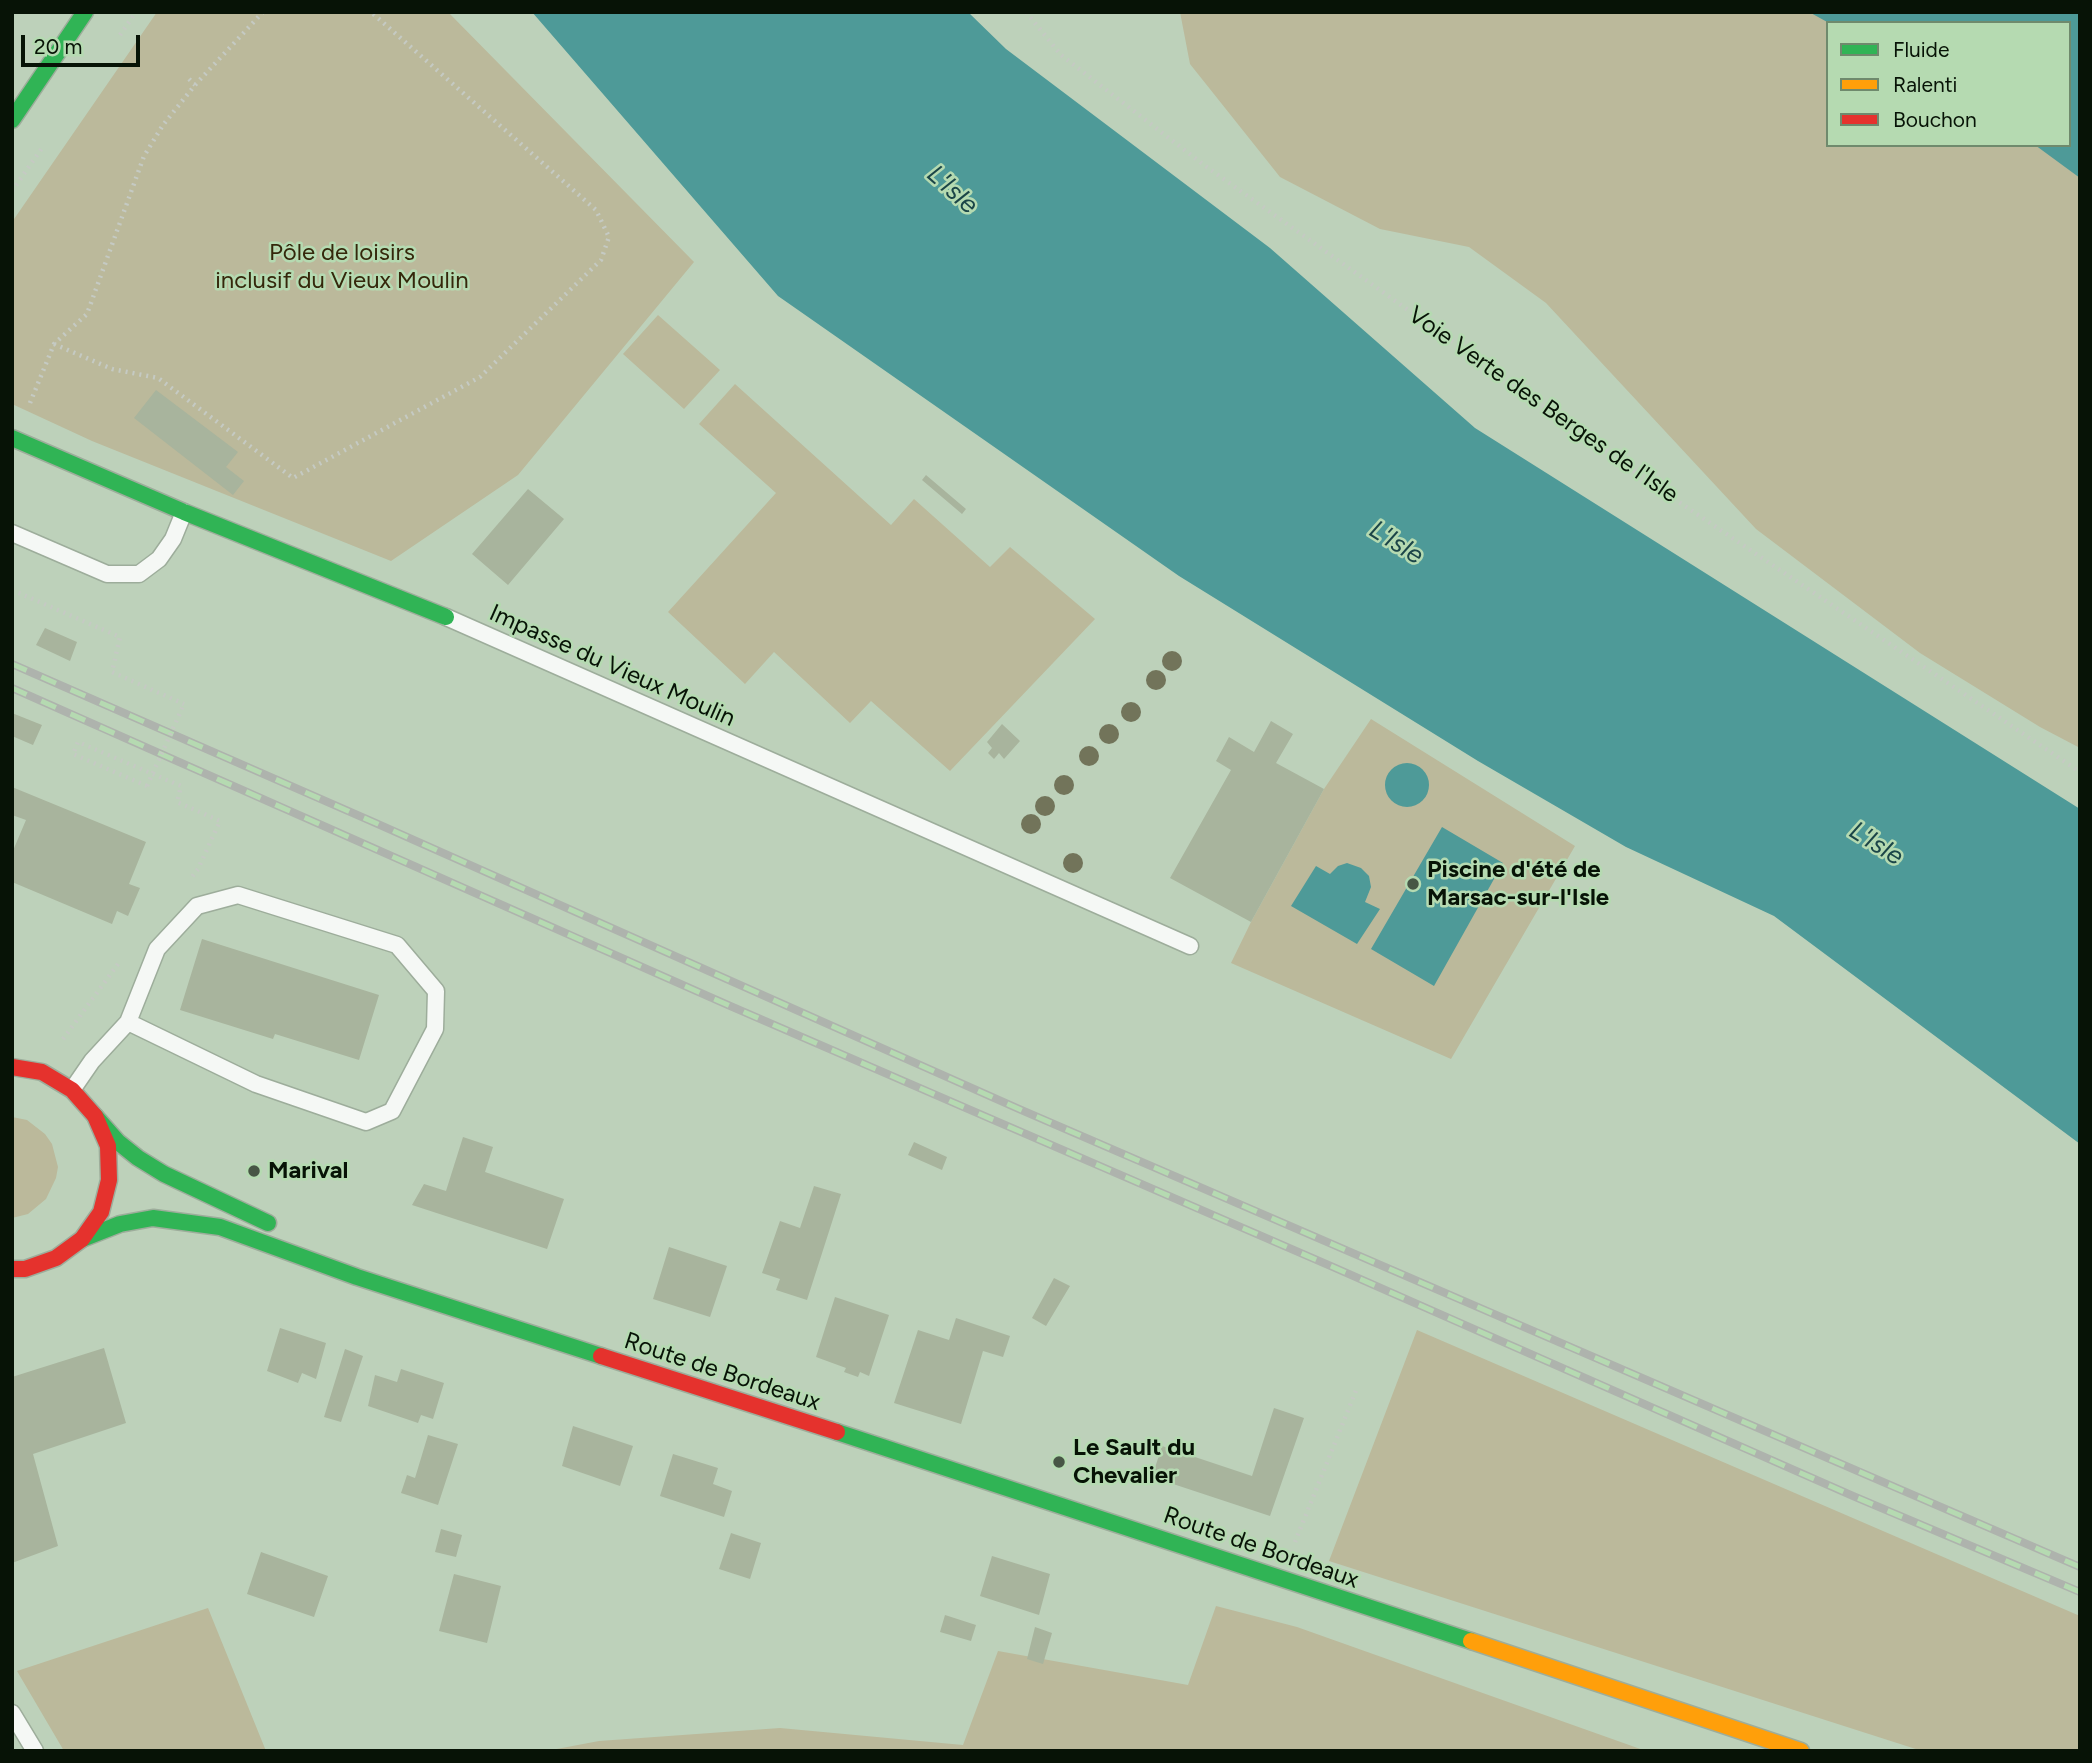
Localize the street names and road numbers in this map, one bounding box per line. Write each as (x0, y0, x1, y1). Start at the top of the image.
street label: Voie Verte des Berges de l'Isle (1403, 301, 1683, 509)
street label: Impasse du Vieux Moulin (485, 599, 739, 733)
street label: Route de Bordeaux (620, 1327, 824, 1417)
street label: Route de Bordeaux (1160, 1501, 1362, 1595)

